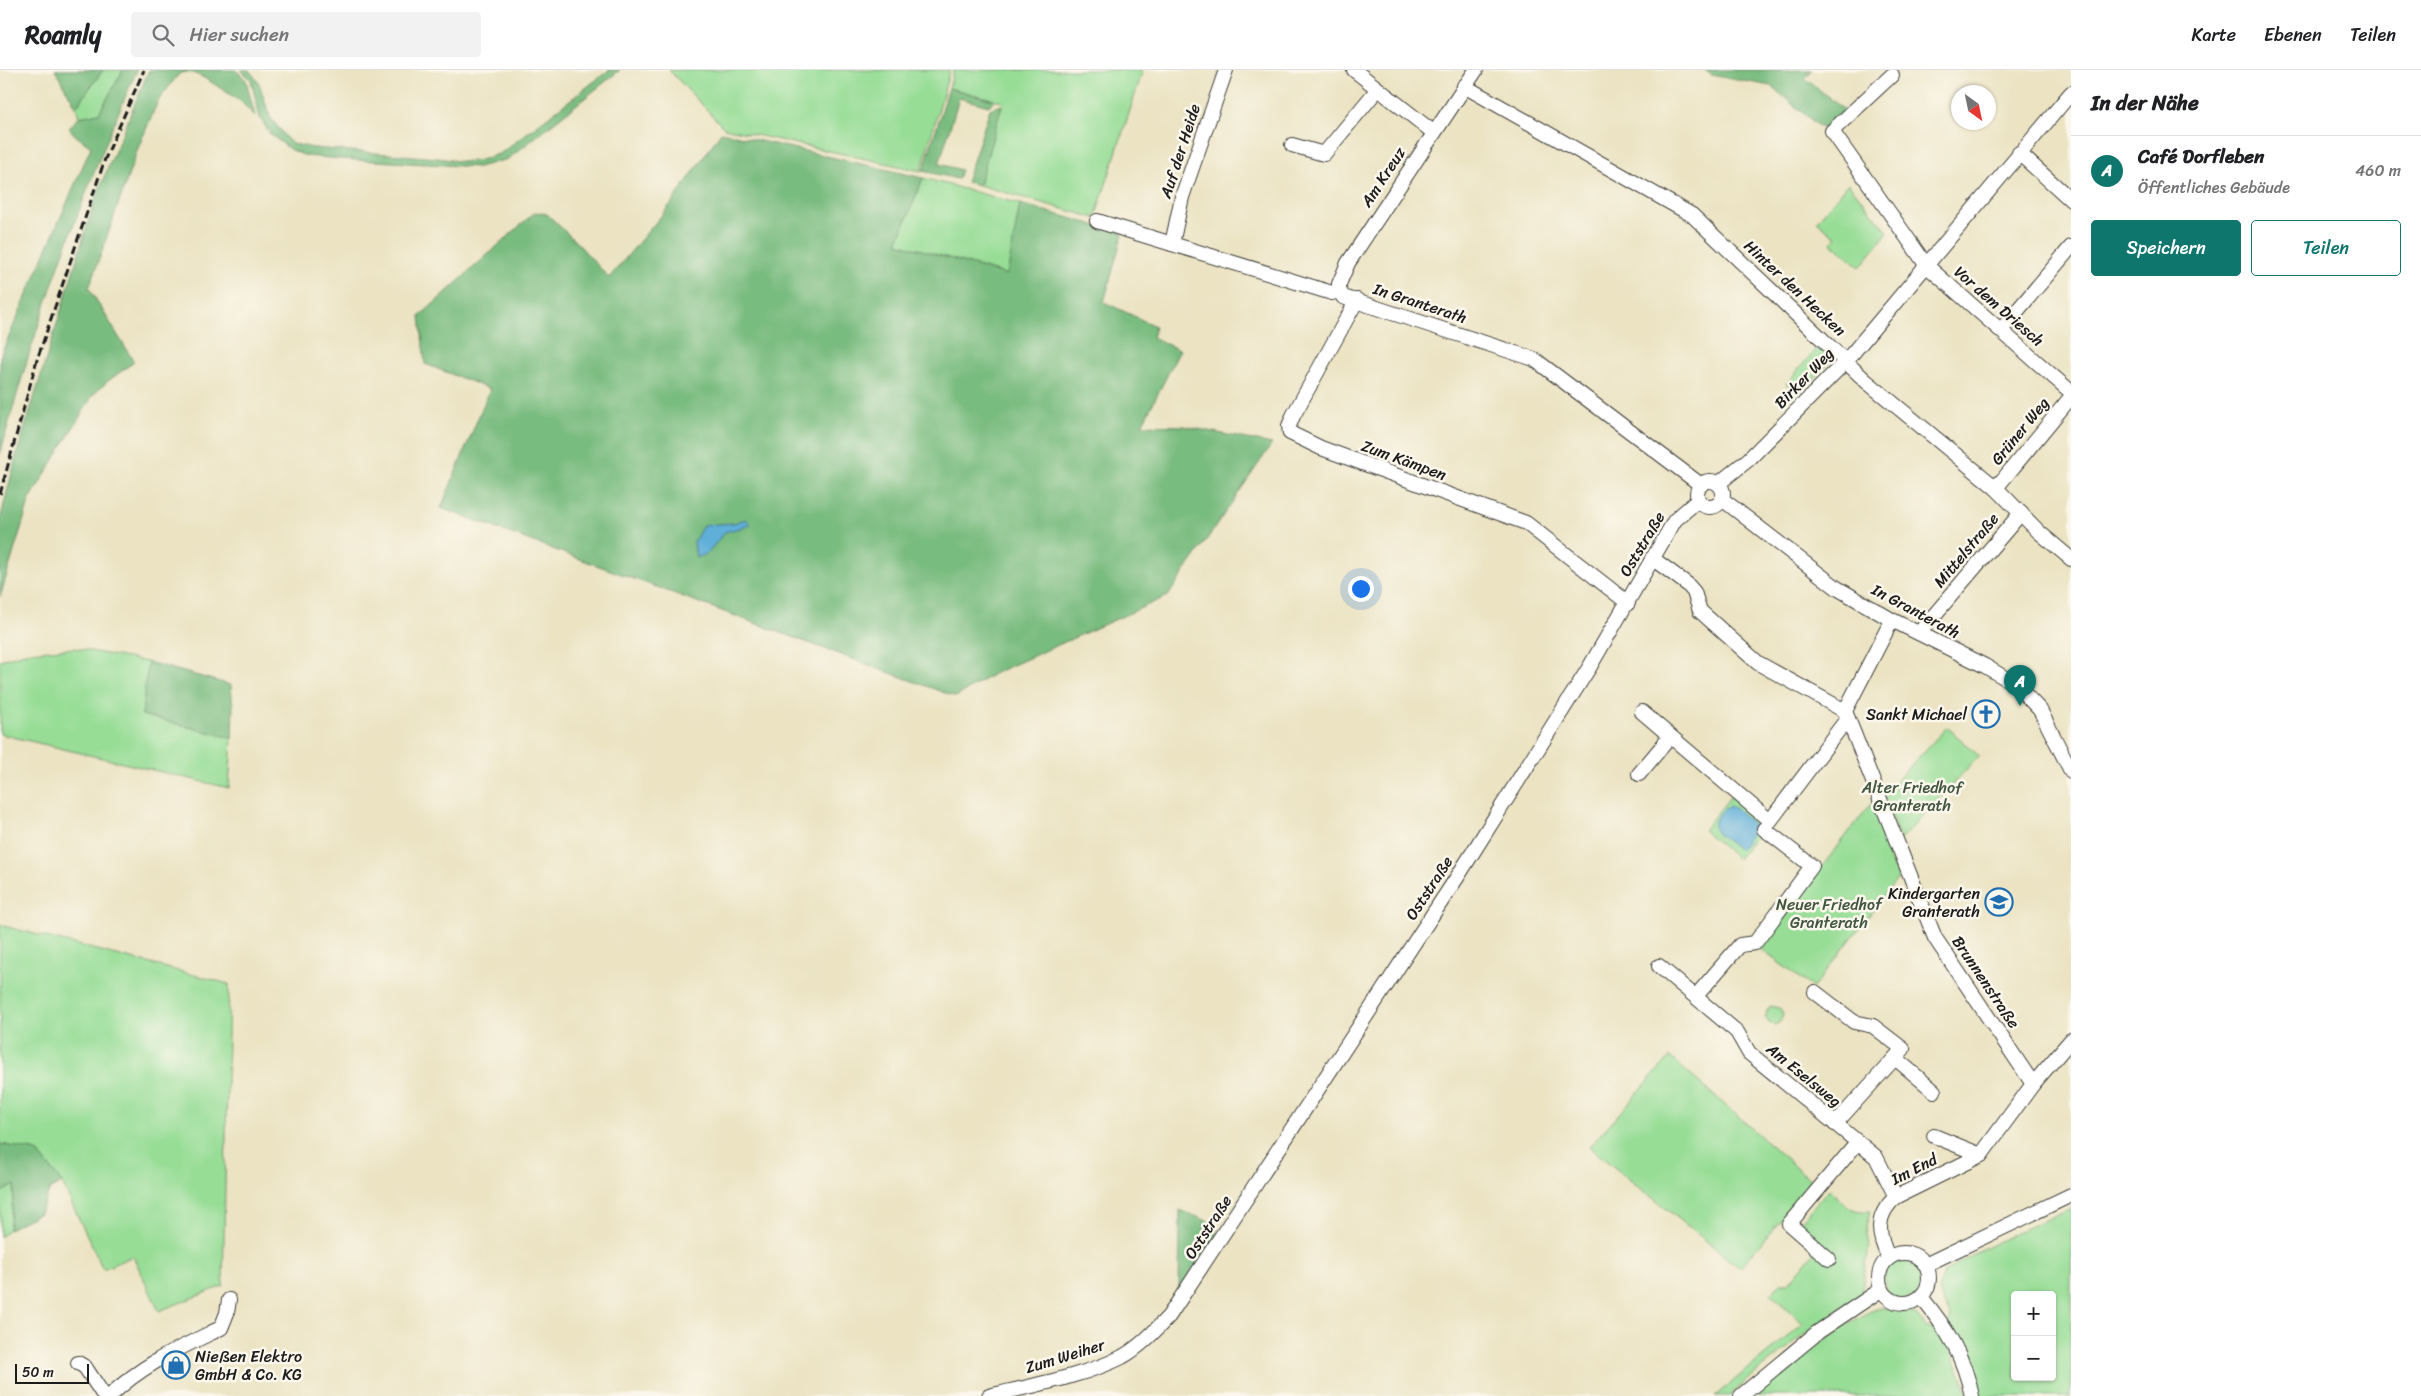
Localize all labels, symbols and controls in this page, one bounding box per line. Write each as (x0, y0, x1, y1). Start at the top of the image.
search box (131, 12, 481, 57)
text: Roamly (25, 14, 101, 56)
text: Hier suchen (189, 18, 289, 51)
text: Karte (2192, 19, 2236, 51)
text: Ebenen (2264, 19, 2322, 51)
text: Teilen (2350, 19, 2396, 51)
icon: search (149, 21, 177, 49)
text: In der Nähe (2091, 84, 2199, 122)
north arrow (1951, 85, 1996, 130)
street label: Auf der Heide (1151, 100, 1209, 203)
street label: Am Kreuz (1352, 140, 1414, 214)
text: Café Dorfleben (2138, 140, 2264, 173)
text: A (2102, 156, 2112, 185)
text: 460 m (2355, 156, 2401, 185)
text: Öffentliches Gebäude (2138, 173, 2290, 202)
button: Speichern (2091, 220, 2241, 276)
button: Teilen (2251, 220, 2401, 276)
street label: Hinter den Hecken (1737, 232, 1853, 344)
street label: Vor dem Driesch (1947, 258, 2051, 354)
street label: In Granterath (1368, 274, 1471, 332)
street label: Birker Weg (1767, 340, 1841, 416)
street label: Grüner Weg (1983, 390, 2057, 472)
street label: Zum Kämpen (1357, 431, 1451, 489)
street label: Oststraße (1611, 506, 1673, 582)
street label: Mittelstraße (1926, 506, 2006, 594)
street label: In Granterath (1865, 575, 1966, 647)
your location (1348, 576, 1374, 602)
pin: A (2004, 665, 2036, 706)
church icon: Sankt Michael (1971, 699, 2001, 729)
place label: Sankt Michael (1866, 700, 1967, 729)
park label: Alter Friedhof Granterath (1861, 773, 1964, 820)
street label: Oststraße (1397, 850, 1461, 926)
place label: Kindergarten Granterath (1888, 879, 1980, 926)
school or university icon: Kindergarten Granterath (1984, 887, 2014, 917)
park label: Neuer Friedhof Granterath (1776, 890, 1884, 937)
street label: Brunnenstraße (1944, 930, 2028, 1034)
street label: Am Eselsweg (1759, 1035, 1848, 1115)
street label: Im End (1885, 1144, 1944, 1193)
street label: Oststraße (1176, 1189, 1240, 1265)
map controls (2011, 1291, 2056, 1381)
button: + (2011, 1291, 2056, 1336)
street label: Zum Weiher (1022, 1330, 1110, 1382)
button: − (2011, 1336, 2056, 1381)
place label: Nießen Elektro GmbH & Co. KG (195, 1342, 302, 1389)
shop icon: Nießen Elektro GmbH & Co. KG (161, 1350, 191, 1380)
text: 50 m (22, 1360, 54, 1385)
scale bar (15, 1361, 89, 1384)

